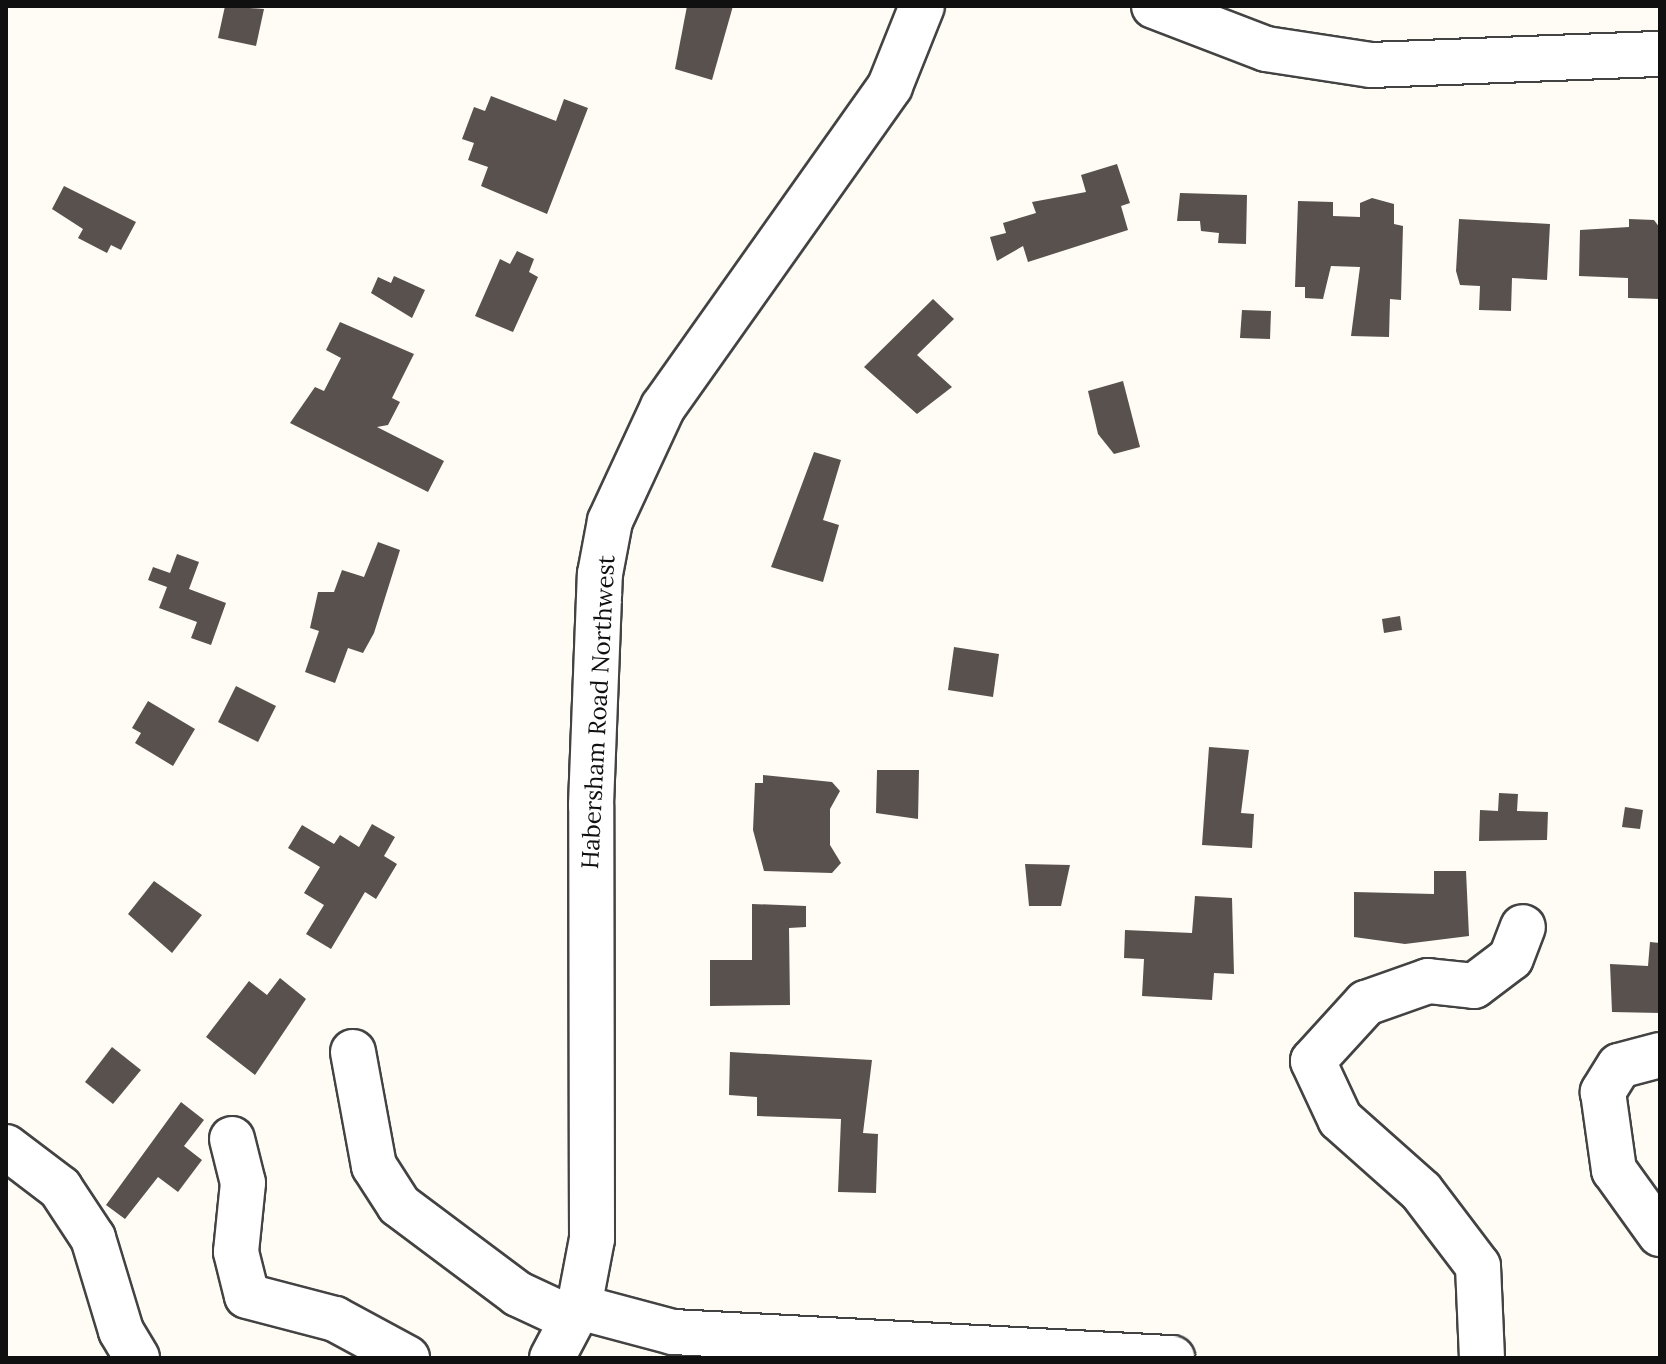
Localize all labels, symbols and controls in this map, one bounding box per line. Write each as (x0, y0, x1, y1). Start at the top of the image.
street label: Habersham Road Northwest (575, 554, 621, 870)

